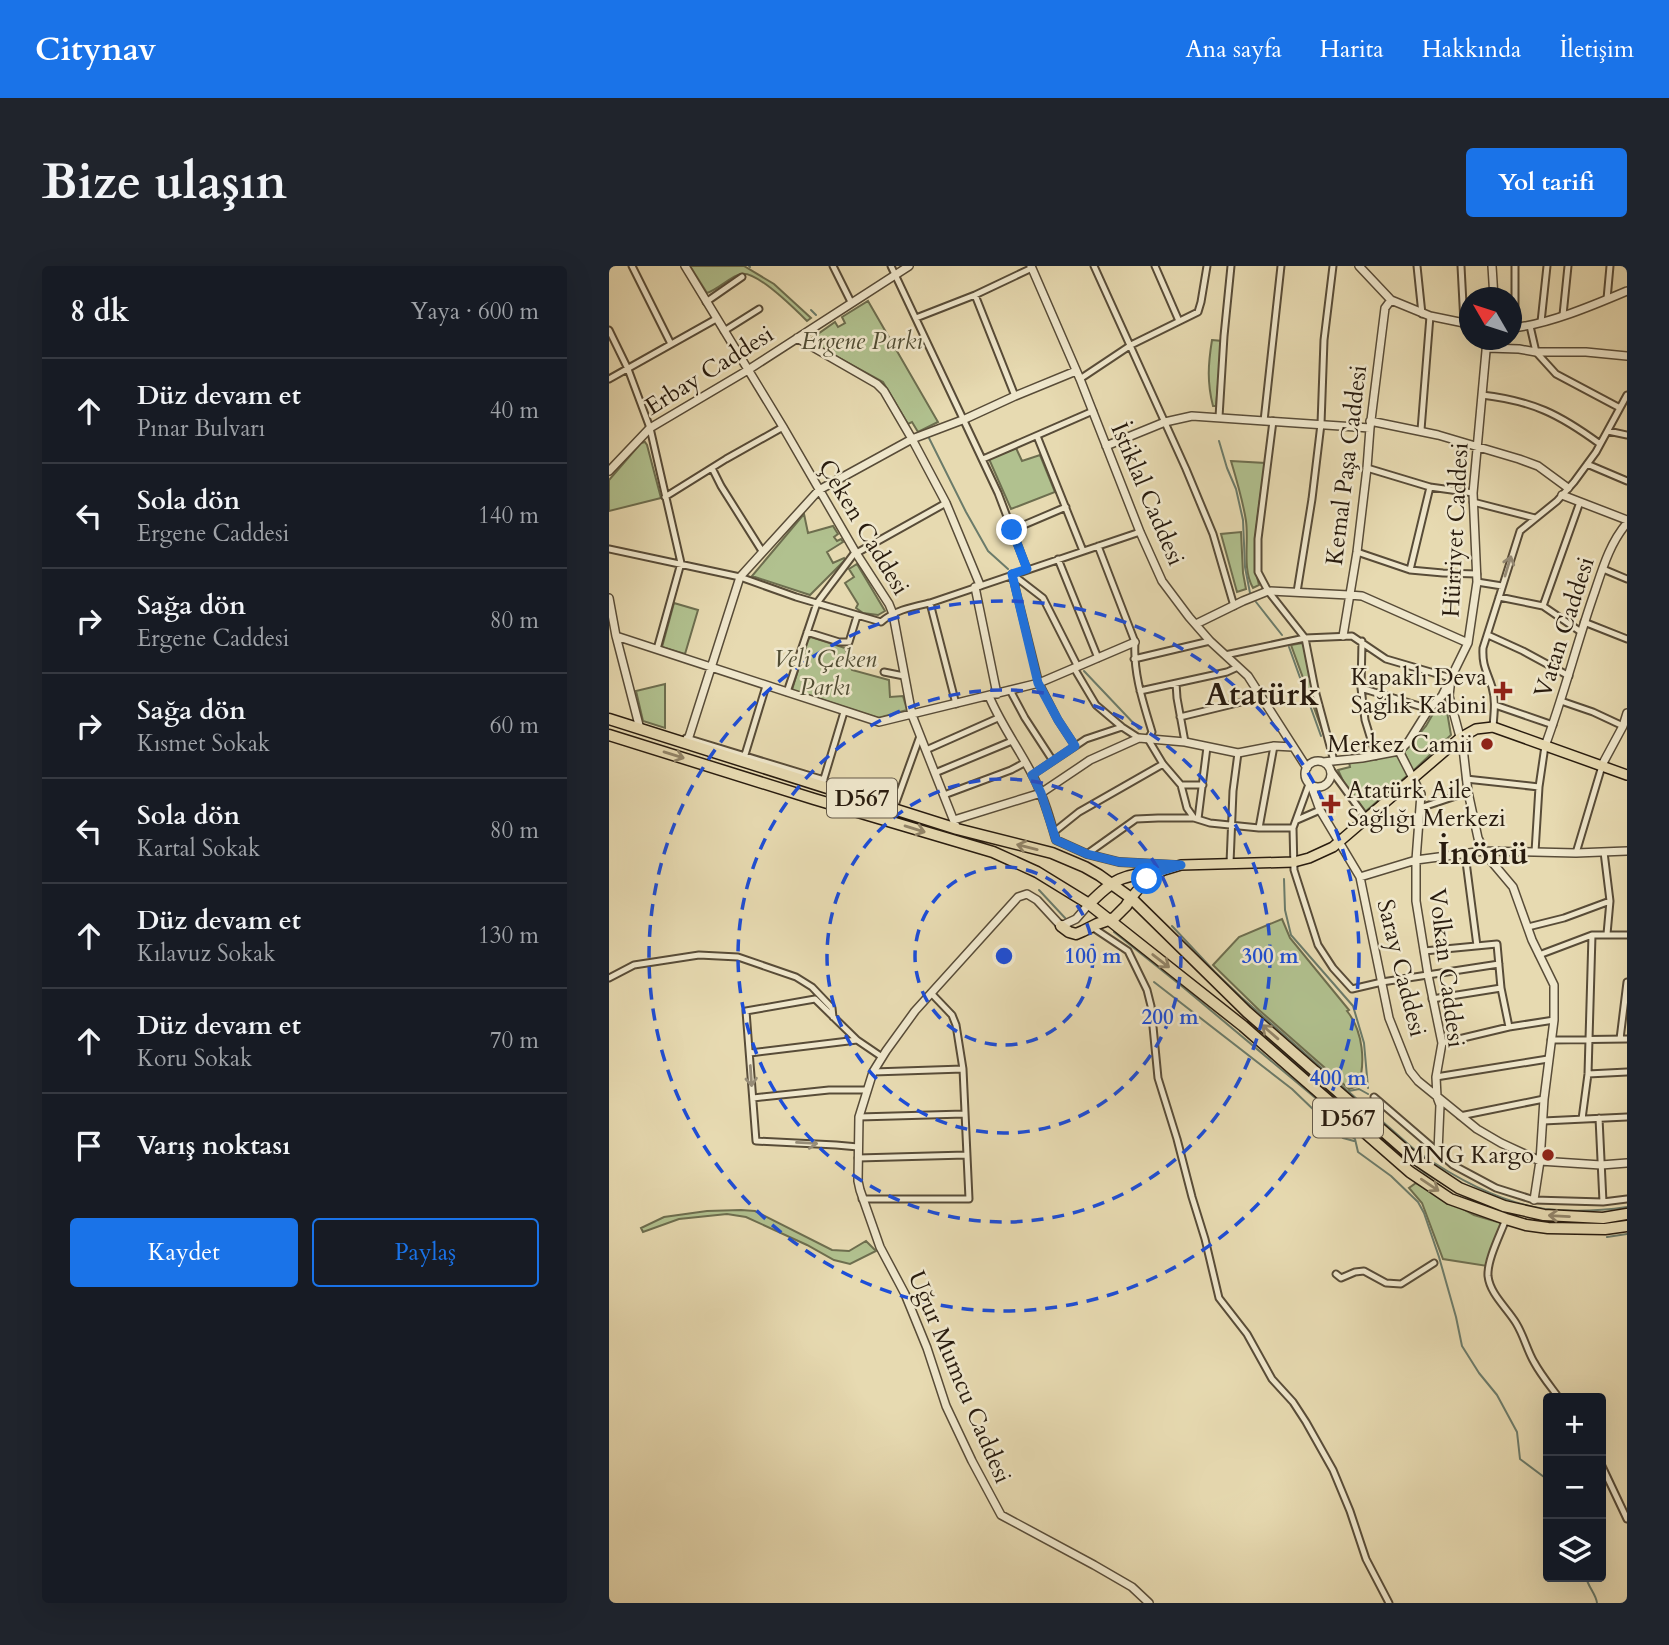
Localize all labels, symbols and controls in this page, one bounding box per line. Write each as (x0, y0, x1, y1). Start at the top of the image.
text: Citynav (35, 27, 156, 72)
text: Ana sayfa (1186, 33, 1282, 66)
text: Harita (1320, 33, 1384, 66)
text: Hakkında (1422, 33, 1521, 66)
text: İletişim (1559, 33, 1634, 66)
button: Yol tarifi (1466, 148, 1627, 217)
text: Bize ulaşın (42, 149, 287, 216)
north arrow (1459, 287, 1522, 350)
text: 8 dk (70, 291, 129, 332)
text: Yaya · 600 m (411, 296, 539, 327)
street label: Erbay Caddesi (639, 318, 780, 423)
park label: Ergene Parkı (801, 325, 923, 358)
street label: Kemal Paşa Caddesi (1318, 363, 1375, 567)
text: Düz devam et (137, 378, 301, 413)
icon: ahead (70, 392, 108, 430)
text: 40 m (490, 395, 539, 426)
text: Pınar Bulvarı (137, 413, 265, 444)
street label: İstiklal Caddesi (1103, 418, 1193, 571)
street label: Hürriyet Caddesi (1434, 442, 1477, 618)
street label: Çeken Caddesi (810, 453, 917, 602)
text: Sola dön (137, 483, 240, 518)
icon: left (70, 497, 108, 535)
text: 140 m (478, 500, 539, 531)
route end (996, 514, 1027, 545)
text: Ergene Caddesi (137, 518, 289, 549)
street label: Vatan Caddesi (1526, 552, 1603, 702)
one-way arrow (1503, 556, 1516, 578)
text: Sağa dön (137, 588, 246, 623)
icon: right (70, 602, 108, 640)
text: 80 m (490, 605, 539, 636)
text: Ergene Caddesi (137, 623, 289, 654)
park label: Veli Çeken Parkı (773, 643, 877, 704)
place label: Kapaklı Deva Sağlık Kabini (1351, 661, 1488, 722)
district label: Atatürk (1205, 673, 1319, 717)
marker: Kapaklı Deva Sağlık Kabini (1493, 681, 1513, 701)
text: Sağa dön (137, 693, 246, 728)
icon: right (70, 707, 108, 745)
text: 60 m (490, 710, 539, 741)
text: Kısmet Sokak (137, 728, 270, 759)
place label: Merkez Camii (1327, 728, 1473, 761)
marker: Merkez Camii (1479, 736, 1495, 752)
one-way arrow (663, 749, 685, 762)
place label: Atatürk Aile Sağlığı Merkezi (1347, 774, 1506, 835)
road number: D567 (827, 778, 897, 818)
marker: Atatürk Aile Sağlığı Merkezi (1321, 794, 1341, 814)
text: Sola dön (137, 798, 240, 833)
icon: left (70, 812, 108, 850)
text: 80 m (490, 815, 539, 846)
one-way arrow (904, 823, 926, 836)
district label: İnönü (1438, 832, 1528, 876)
text: Kartal Sokak (137, 833, 260, 864)
one-way arrow (1016, 840, 1039, 853)
route start (1131, 863, 1162, 894)
street label: Volkan Caddesi (1420, 887, 1473, 1050)
street label: Saray Caddesi (1368, 896, 1435, 1041)
text: Düz devam et (137, 903, 301, 938)
icon: ahead (70, 917, 108, 955)
text: 130 m (478, 920, 539, 951)
text: Kılavuz Sokak (137, 938, 276, 969)
text: 100 m (1064, 942, 1122, 971)
text: 300 m (1241, 942, 1299, 971)
centre of rings (992, 944, 1016, 968)
one-way arrow (1152, 953, 1170, 969)
text: 200 m (1141, 1003, 1199, 1032)
text: Düz devam et (137, 1008, 301, 1043)
icon: ahead (70, 1022, 108, 1060)
one-way arrow (1261, 1024, 1279, 1040)
text: 70 m (490, 1025, 539, 1056)
text: Koru Sokak (137, 1043, 252, 1074)
text: 400 m (1309, 1064, 1367, 1093)
one-way arrow (745, 1065, 758, 1087)
road number: D567 (1313, 1098, 1383, 1138)
icon: arrive (70, 1127, 108, 1165)
text: Varış noktası (137, 1128, 290, 1163)
one-way arrow (796, 1137, 819, 1150)
place label: MNG Kargo (1402, 1139, 1534, 1172)
marker: MNG Kargo (1540, 1147, 1556, 1163)
one-way arrow (1420, 1178, 1439, 1192)
one-way arrow (1548, 1209, 1571, 1222)
button: Kaydet (70, 1218, 298, 1287)
button: Paylaş (312, 1218, 539, 1287)
street label: Uğur Mumcu Caddesi (900, 1266, 1019, 1489)
map controls (1543, 1393, 1606, 1582)
button: + (1543, 1393, 1606, 1456)
button: − (1543, 1456, 1606, 1519)
button: layers (1543, 1519, 1606, 1582)

